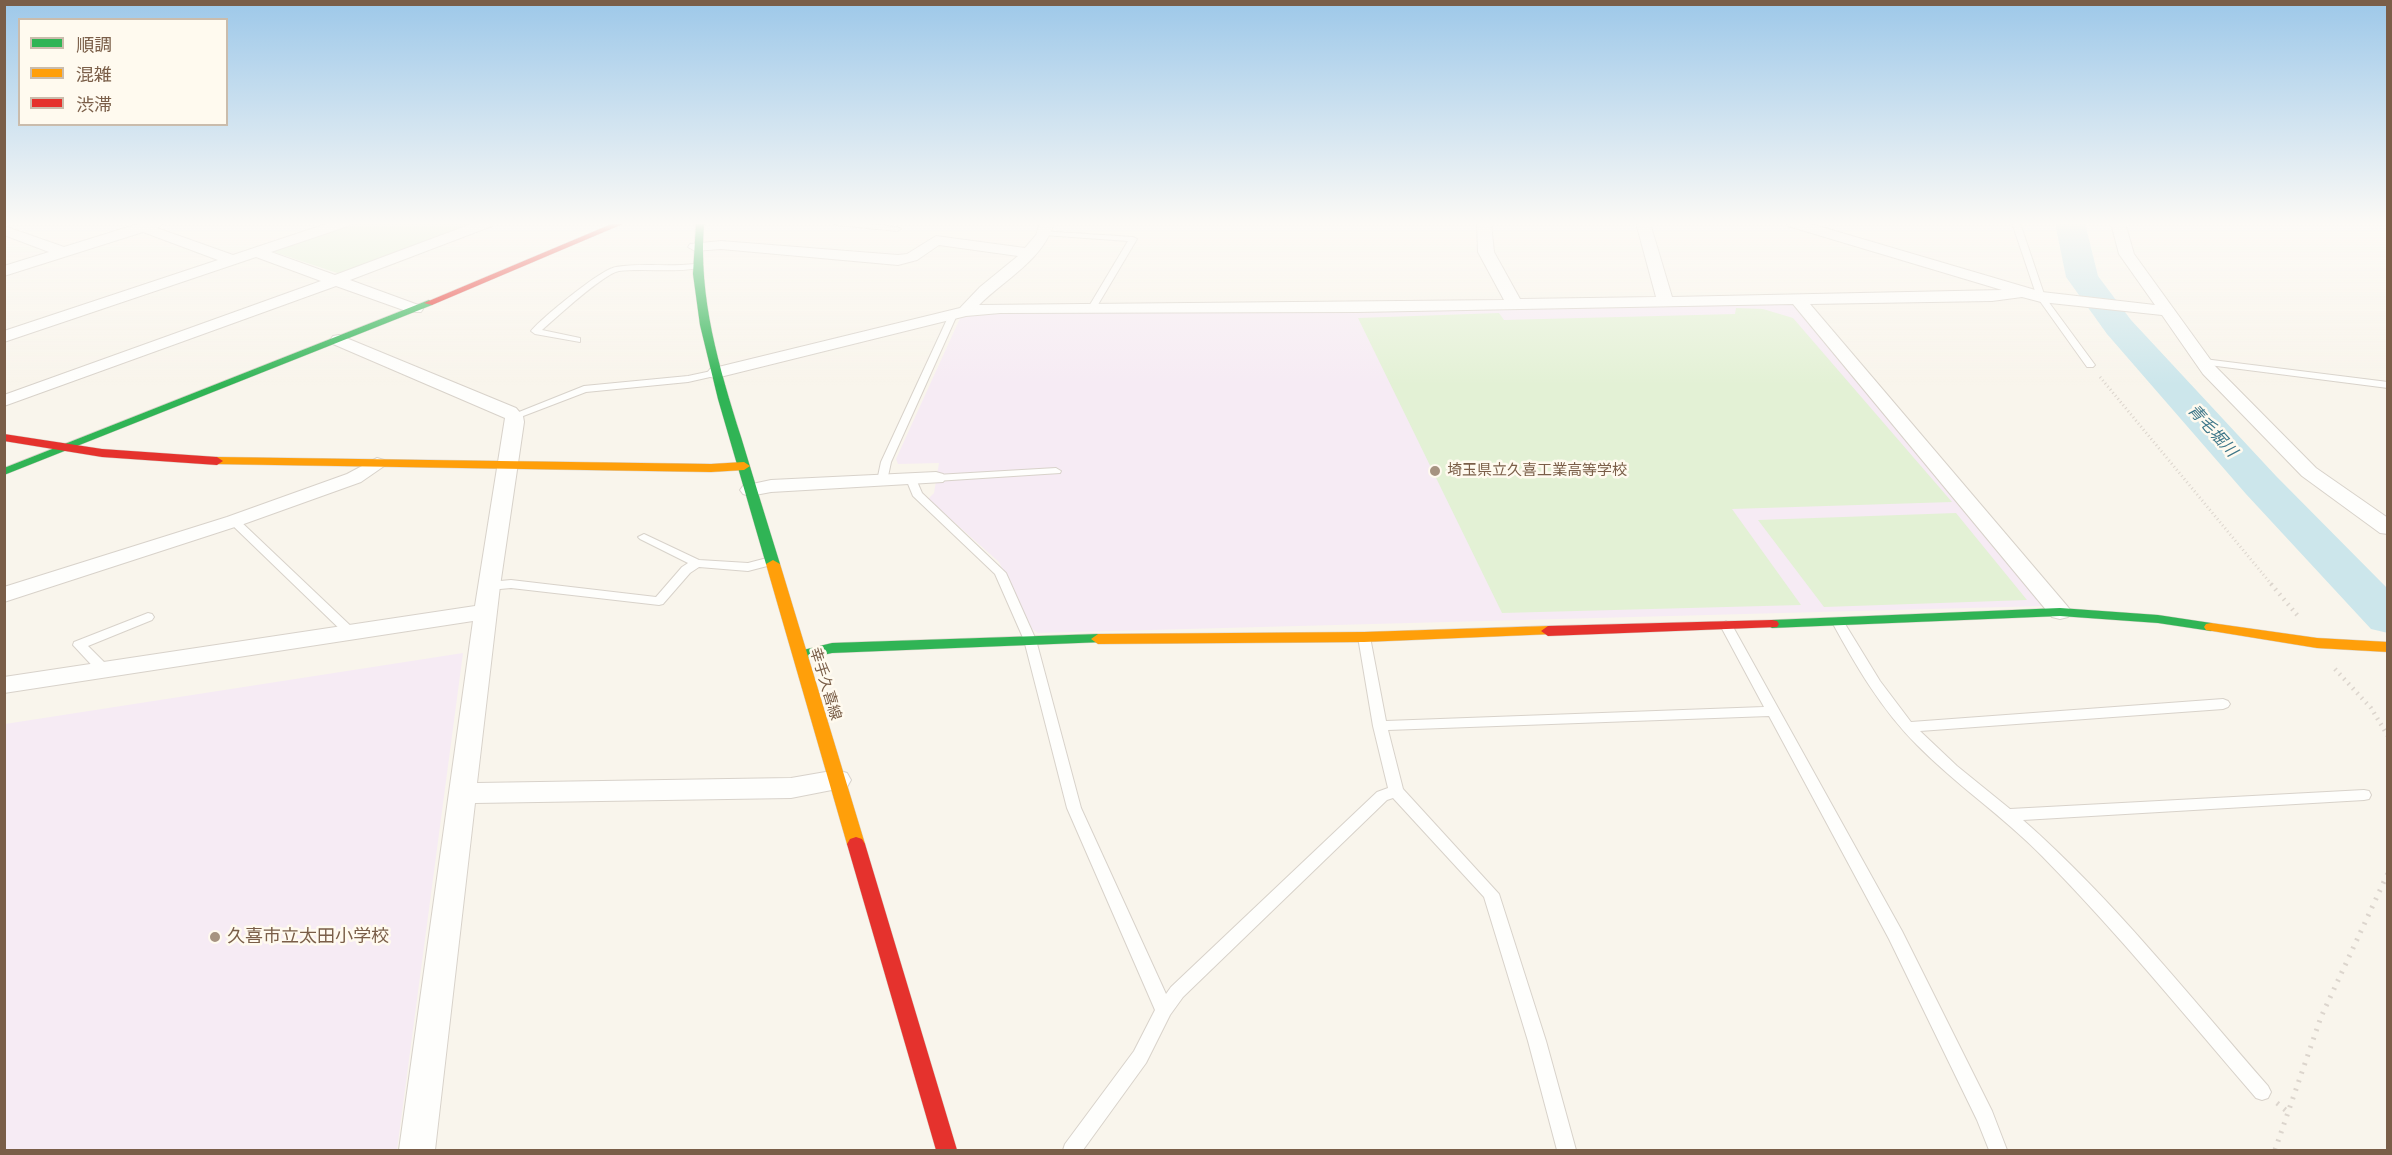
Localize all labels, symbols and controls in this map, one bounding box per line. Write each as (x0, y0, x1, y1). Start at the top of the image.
legend (18, 18, 228, 126)
text: 順調 (76, 35, 112, 55)
text: 混雑 (76, 65, 112, 85)
text: 渋滞 (76, 95, 112, 115)
water label: 青毛堀川 (2183, 401, 2241, 461)
place label: 埼玉県立久喜工業高等学校 (1447, 462, 1627, 480)
marker: 埼玉県立久喜工業高等学校 (1428, 464, 1442, 478)
street label: 幸手久喜線 (805, 646, 845, 722)
place label: 久喜市立太田小学校 (227, 926, 389, 948)
marker: 久喜市立太田小学校 (208, 930, 222, 944)

